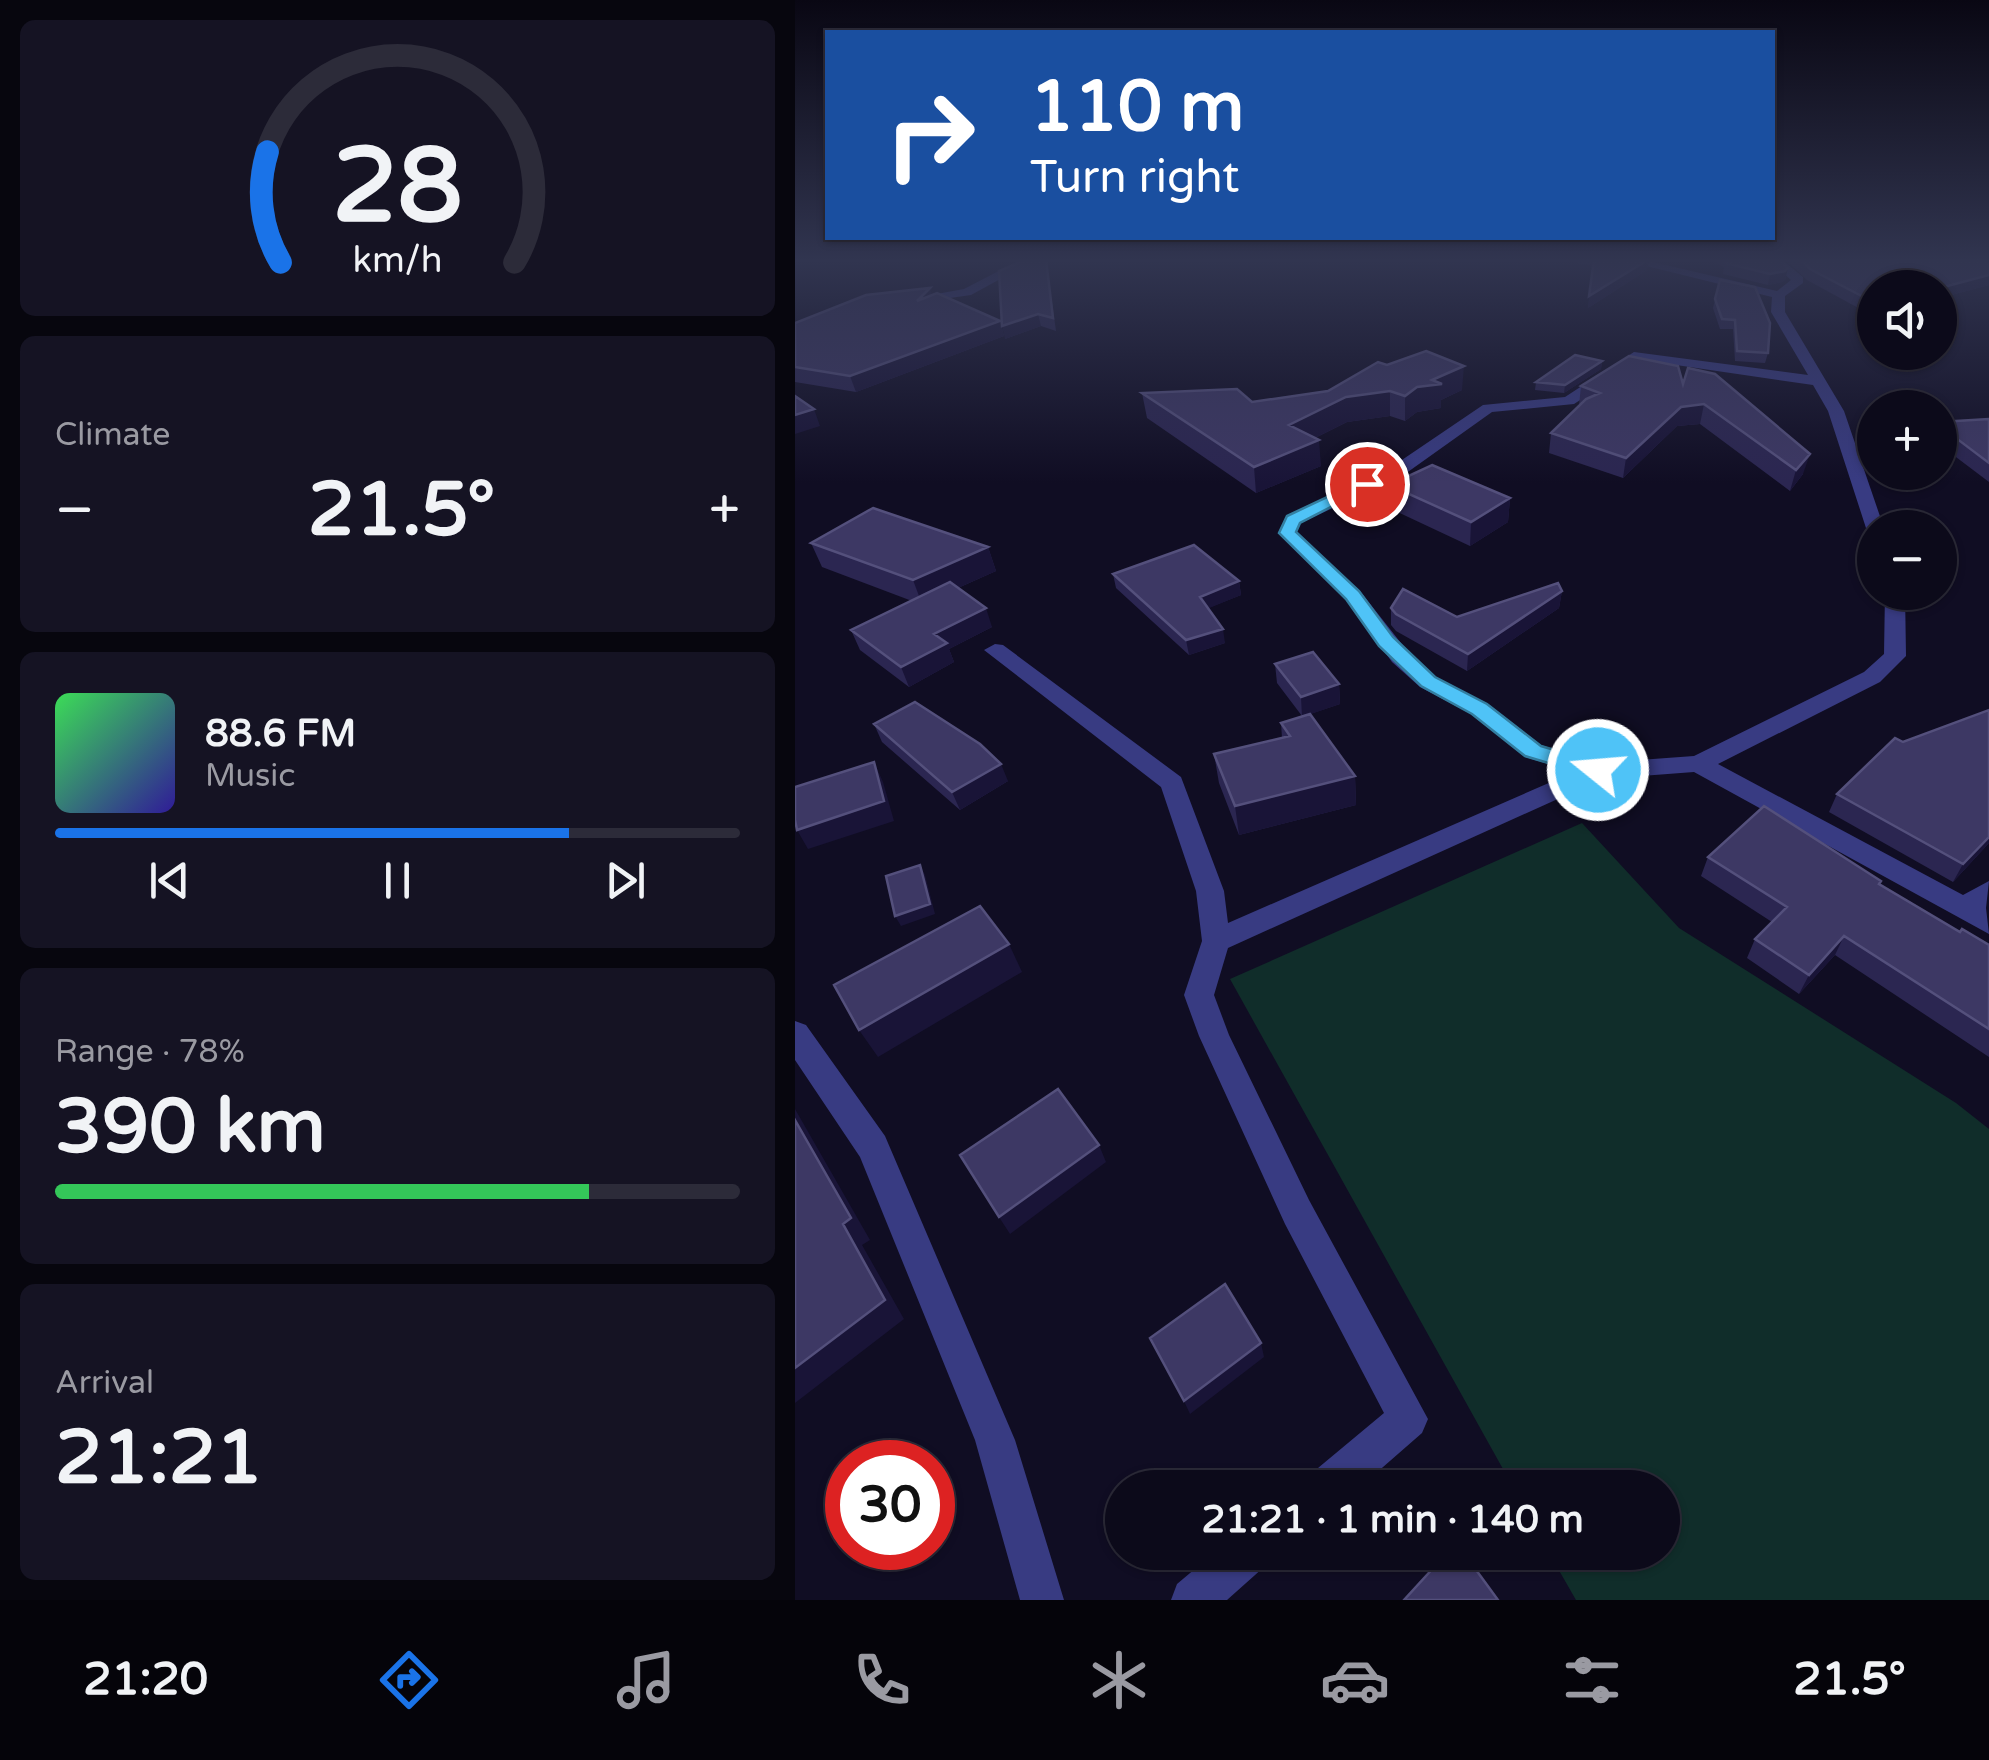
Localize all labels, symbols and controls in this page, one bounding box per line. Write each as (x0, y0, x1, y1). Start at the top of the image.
text: 110 m (1030, 66, 1244, 150)
icon: right (865, 70, 995, 200)
text: 28 (332, 125, 463, 250)
text: Turn right (1030, 151, 1239, 205)
text: km/h (353, 239, 442, 282)
map controls (1857, 270, 1957, 610)
button: sound (1857, 270, 1957, 370)
button: + (1857, 390, 1957, 490)
text: Climate (55, 416, 170, 454)
pin (1325, 442, 1410, 527)
icon: arrive (1340, 457, 1395, 512)
text: 21.5° (308, 465, 495, 555)
text: − (55, 478, 94, 544)
text: + (709, 478, 740, 544)
button: − (1857, 510, 1957, 610)
text: 88.6 FM (205, 711, 356, 757)
position arrow (1546, 718, 1650, 822)
text: Music (205, 757, 295, 795)
icon: previous (142, 853, 197, 908)
icon: pause (370, 853, 425, 908)
icon: next (598, 853, 653, 908)
text: Range · 78% (55, 1033, 245, 1071)
text: 390 km (55, 1082, 326, 1172)
text: Arrival (55, 1364, 154, 1402)
text: 21:21 (55, 1413, 263, 1503)
speed limit sign: 30 (825, 1440, 955, 1570)
text: 21:21 · 1 min · 140 m (1201, 1497, 1584, 1543)
icon: directions (374, 1645, 444, 1715)
icon: music (611, 1645, 681, 1715)
icon: phone (847, 1645, 917, 1715)
icon: climate (1084, 1645, 1154, 1715)
icon: car (1320, 1645, 1390, 1715)
icon: filters (1557, 1645, 1627, 1715)
text: 21:20 (83, 1653, 208, 1707)
text: 21.5° (1793, 1653, 1906, 1707)

